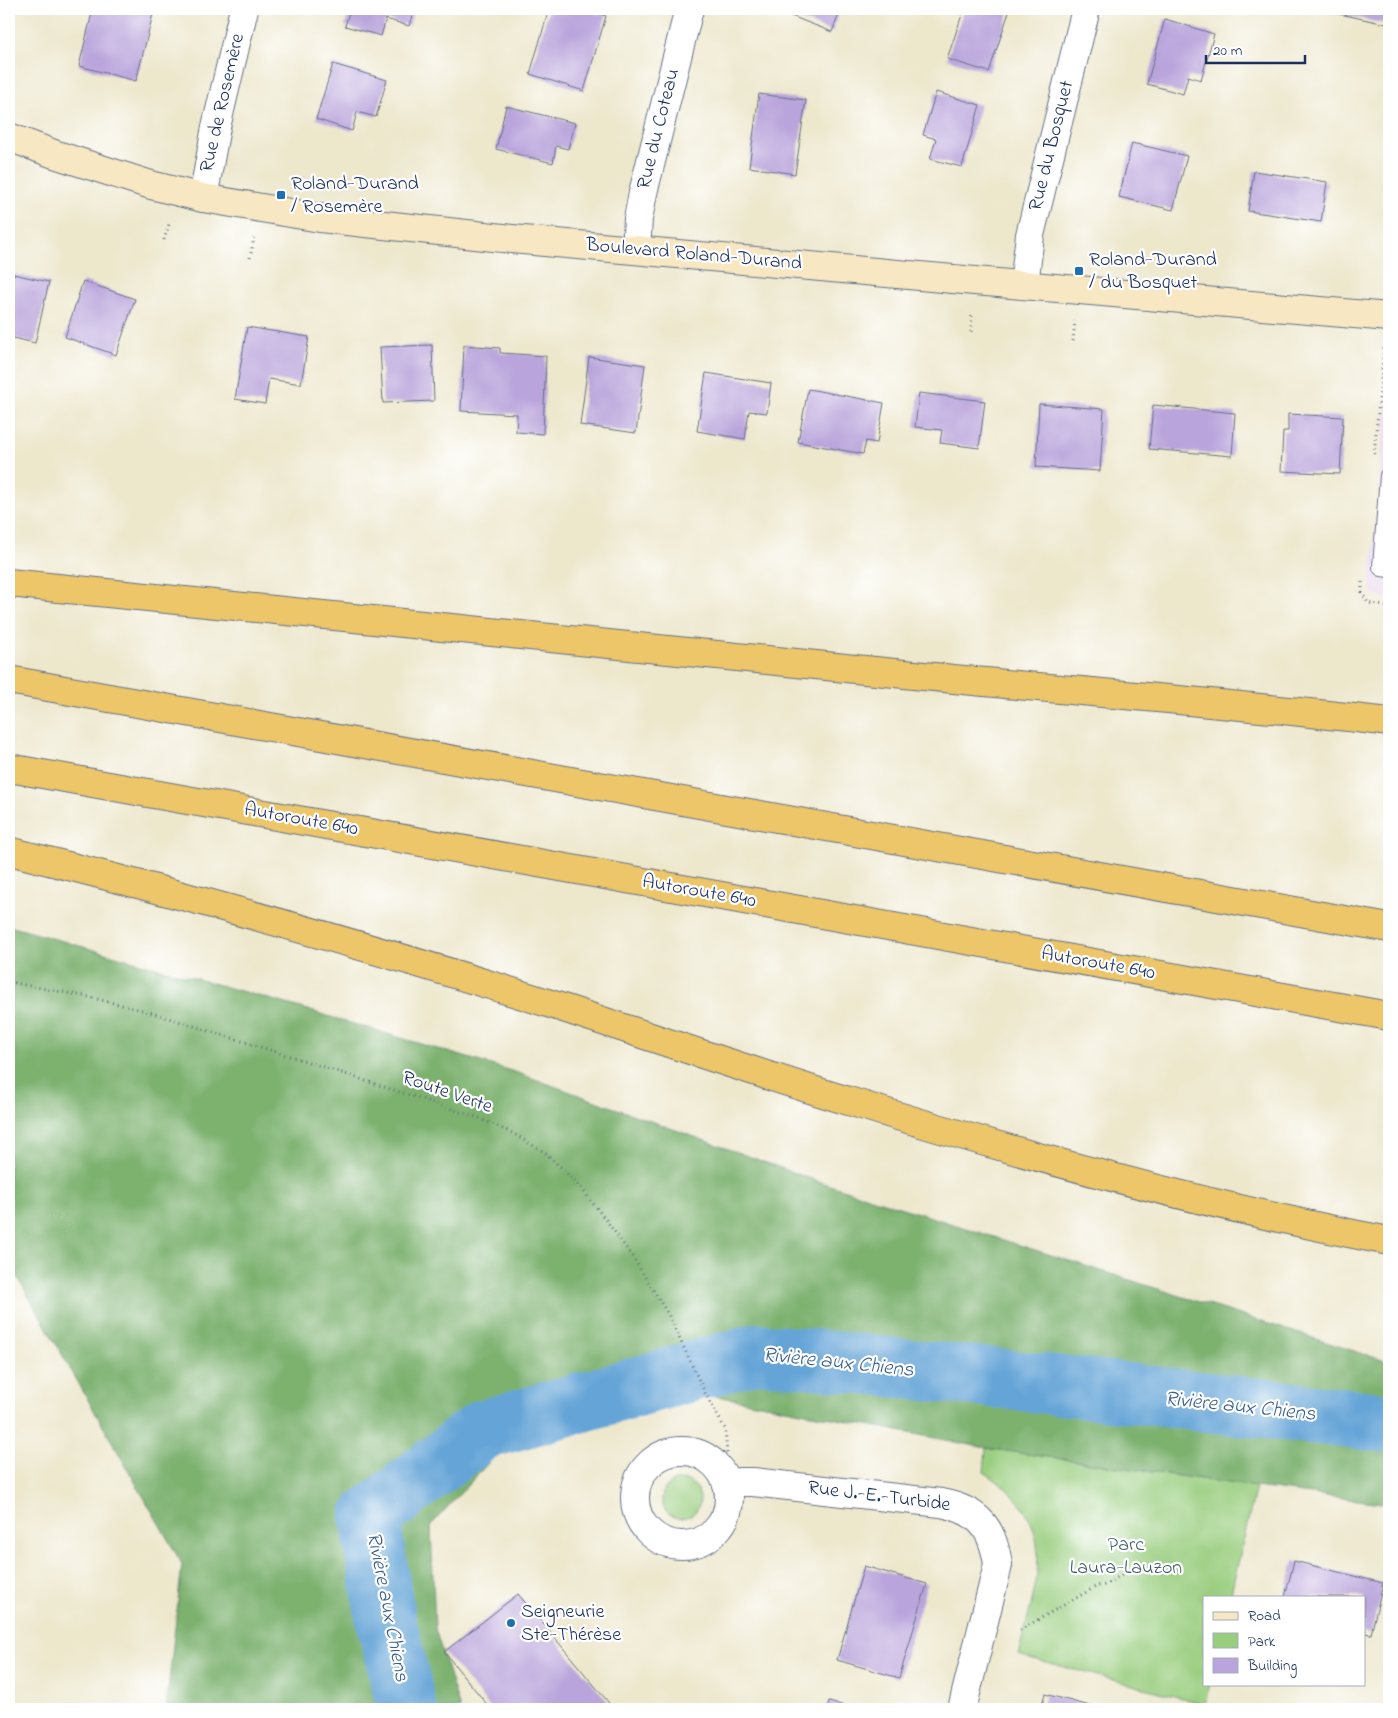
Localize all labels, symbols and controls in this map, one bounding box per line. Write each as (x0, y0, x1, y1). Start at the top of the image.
street label: Rue de Rosemère (193, 31, 253, 175)
scale bar (1206, 32, 1304, 64)
text: 20 m (1213, 40, 1243, 62)
street label: Rue du Coteau (630, 66, 688, 192)
street label: Rue du Bosquet (1022, 77, 1082, 214)
place label: Roland-Durand / Rosemère (291, 170, 419, 222)
marker: Roland-Durand / Rosemère (275, 189, 287, 201)
street label: Boulevard Roland-Durand (584, 231, 803, 279)
place label: Roland-Durand / du Bosquet (1089, 246, 1217, 298)
marker: Roland-Durand / du Bosquet (1073, 265, 1085, 277)
street label: Autoroute 640 (242, 796, 361, 844)
street label: Autoroute 640 (640, 868, 759, 916)
street label: Autoroute 640 (1039, 940, 1158, 988)
street label: Route Verte (398, 1064, 496, 1122)
water label: Rivière aux Chiens (761, 1340, 915, 1386)
water label: Rivière aux Chiens (1163, 1384, 1317, 1430)
street label: Rue J.-E.-Turbide (806, 1474, 952, 1520)
water label: Rivière aux Chiens (358, 1530, 416, 1685)
park label: Parc Laura-Lauzon (1070, 1531, 1182, 1583)
legend (1203, 1596, 1366, 1686)
place label: Seigneurie Ste-Thérèse (521, 1598, 621, 1650)
text: Road (1248, 1605, 1281, 1627)
marker: Seigneurie Ste-Thérèse (505, 1617, 517, 1629)
text: Park (1248, 1631, 1276, 1653)
text: Building (1247, 1655, 1297, 1678)

